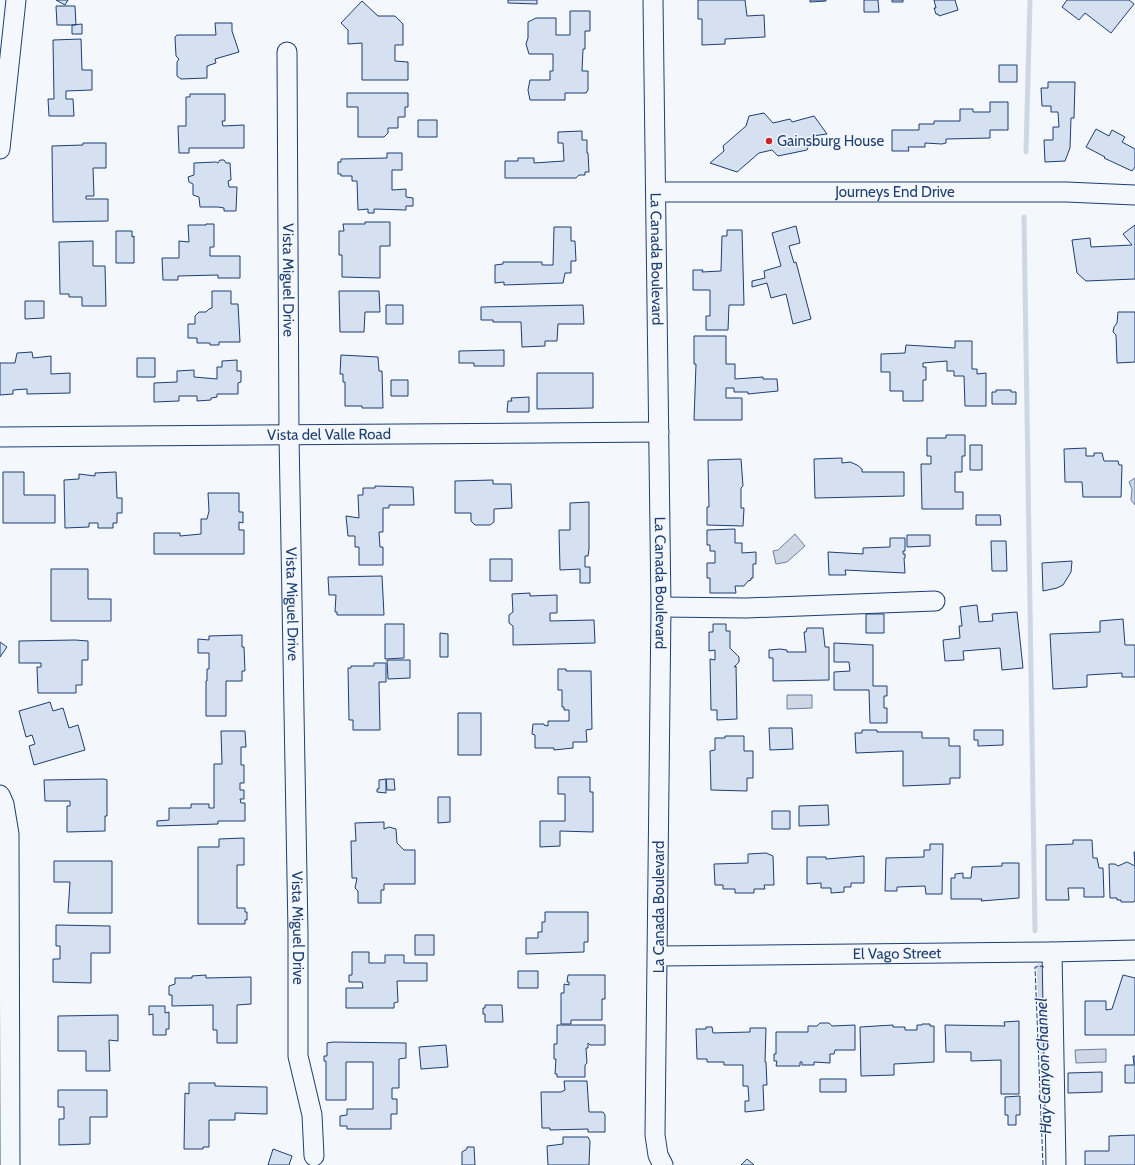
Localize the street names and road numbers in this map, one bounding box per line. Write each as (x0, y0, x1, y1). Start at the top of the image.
street label: Journeys End Drive (834, 183, 955, 201)
street label: La Canada Boulevard (647, 193, 666, 325)
street label: Vista Miguel Drive (279, 223, 297, 337)
street label: Vista del Valle Road (267, 425, 391, 444)
street label: La Canada Boulevard (651, 517, 670, 649)
street label: Vista Miguel Drive (282, 547, 302, 661)
street label: La Canada Boulevard (650, 841, 668, 973)
street label: Vista Miguel Drive (288, 871, 307, 985)
street label: El Vago Street (853, 944, 941, 963)

